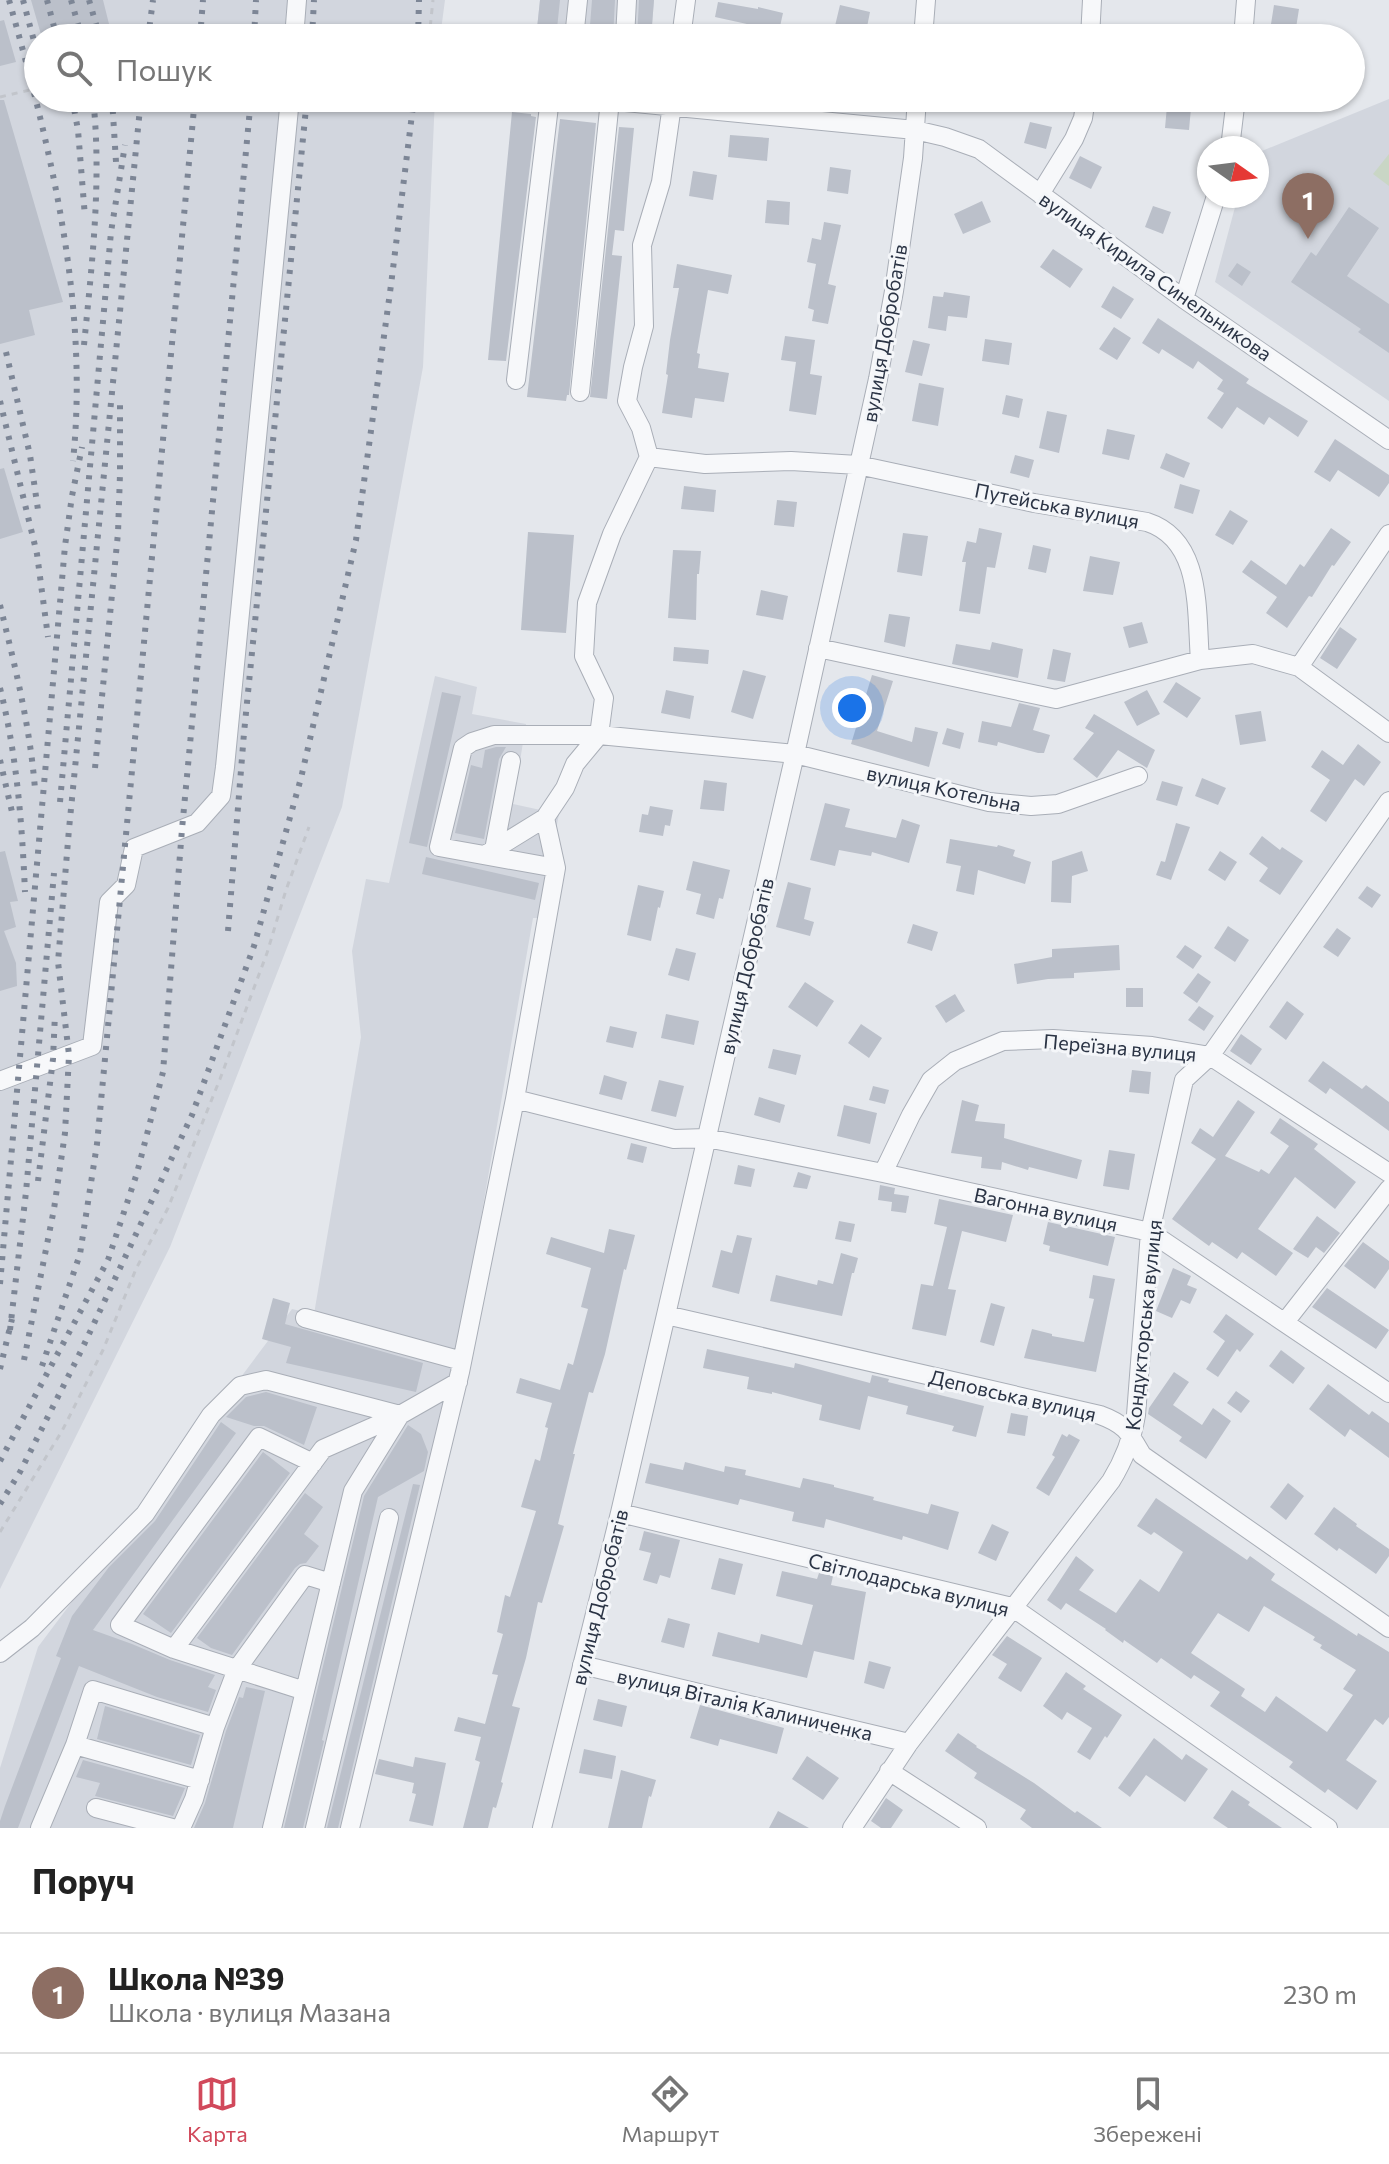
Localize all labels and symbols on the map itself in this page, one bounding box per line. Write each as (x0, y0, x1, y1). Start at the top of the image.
north arrow (1197, 136, 1269, 208)
pin: 1 (1282, 173, 1334, 239)
street label: вулиця Кирила Синельникова (1035, 186, 1277, 366)
street label: вулиця Добробатів (857, 242, 911, 424)
street label: Путейська вулиця (973, 477, 1141, 533)
your location (832, 688, 872, 728)
street label: вулиця Котельна (865, 760, 1023, 816)
street label: вулиця Добробатів (714, 875, 778, 1057)
street label: Переїзна вулиця (1042, 1028, 1198, 1066)
street label: Вагонна вулиця (972, 1182, 1120, 1236)
street label: Кондукторська вулиця (1120, 1218, 1166, 1432)
street label: Деповська вулиця (927, 1364, 1099, 1426)
street label: вулиця Добробатів (566, 1507, 632, 1687)
street label: Світлодарська вулиця (806, 1547, 1012, 1621)
street label: вулиця Віталія Калиниченка (615, 1663, 875, 1745)

